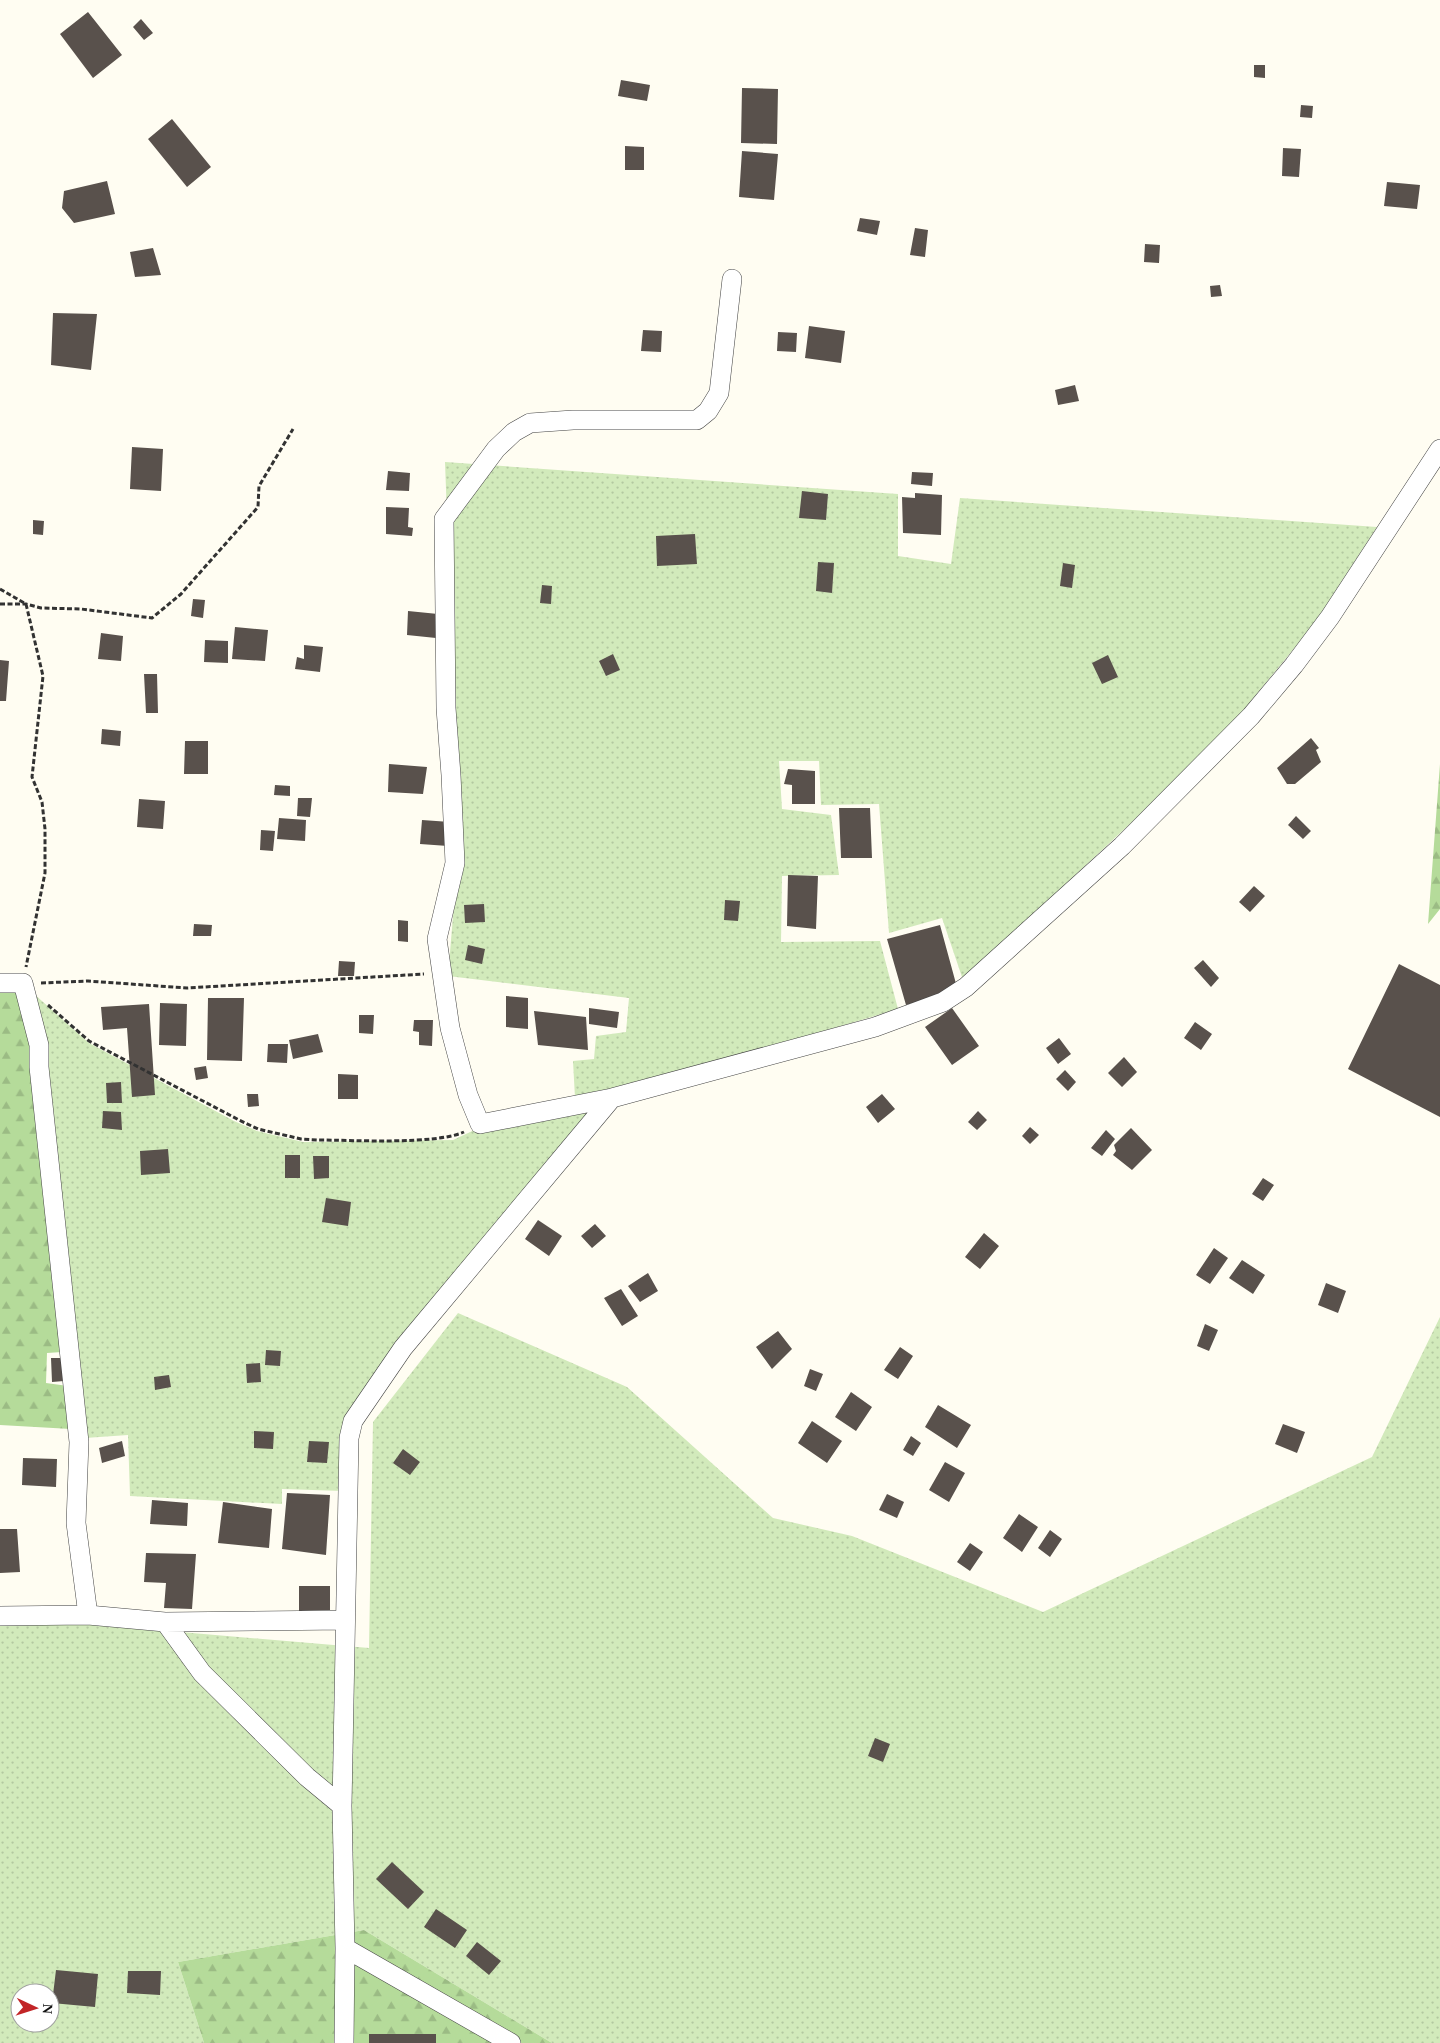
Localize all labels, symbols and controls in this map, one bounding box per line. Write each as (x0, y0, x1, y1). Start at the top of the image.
north arrow (10, 1983, 60, 2033)
text: N (40, 2003, 55, 2014)

